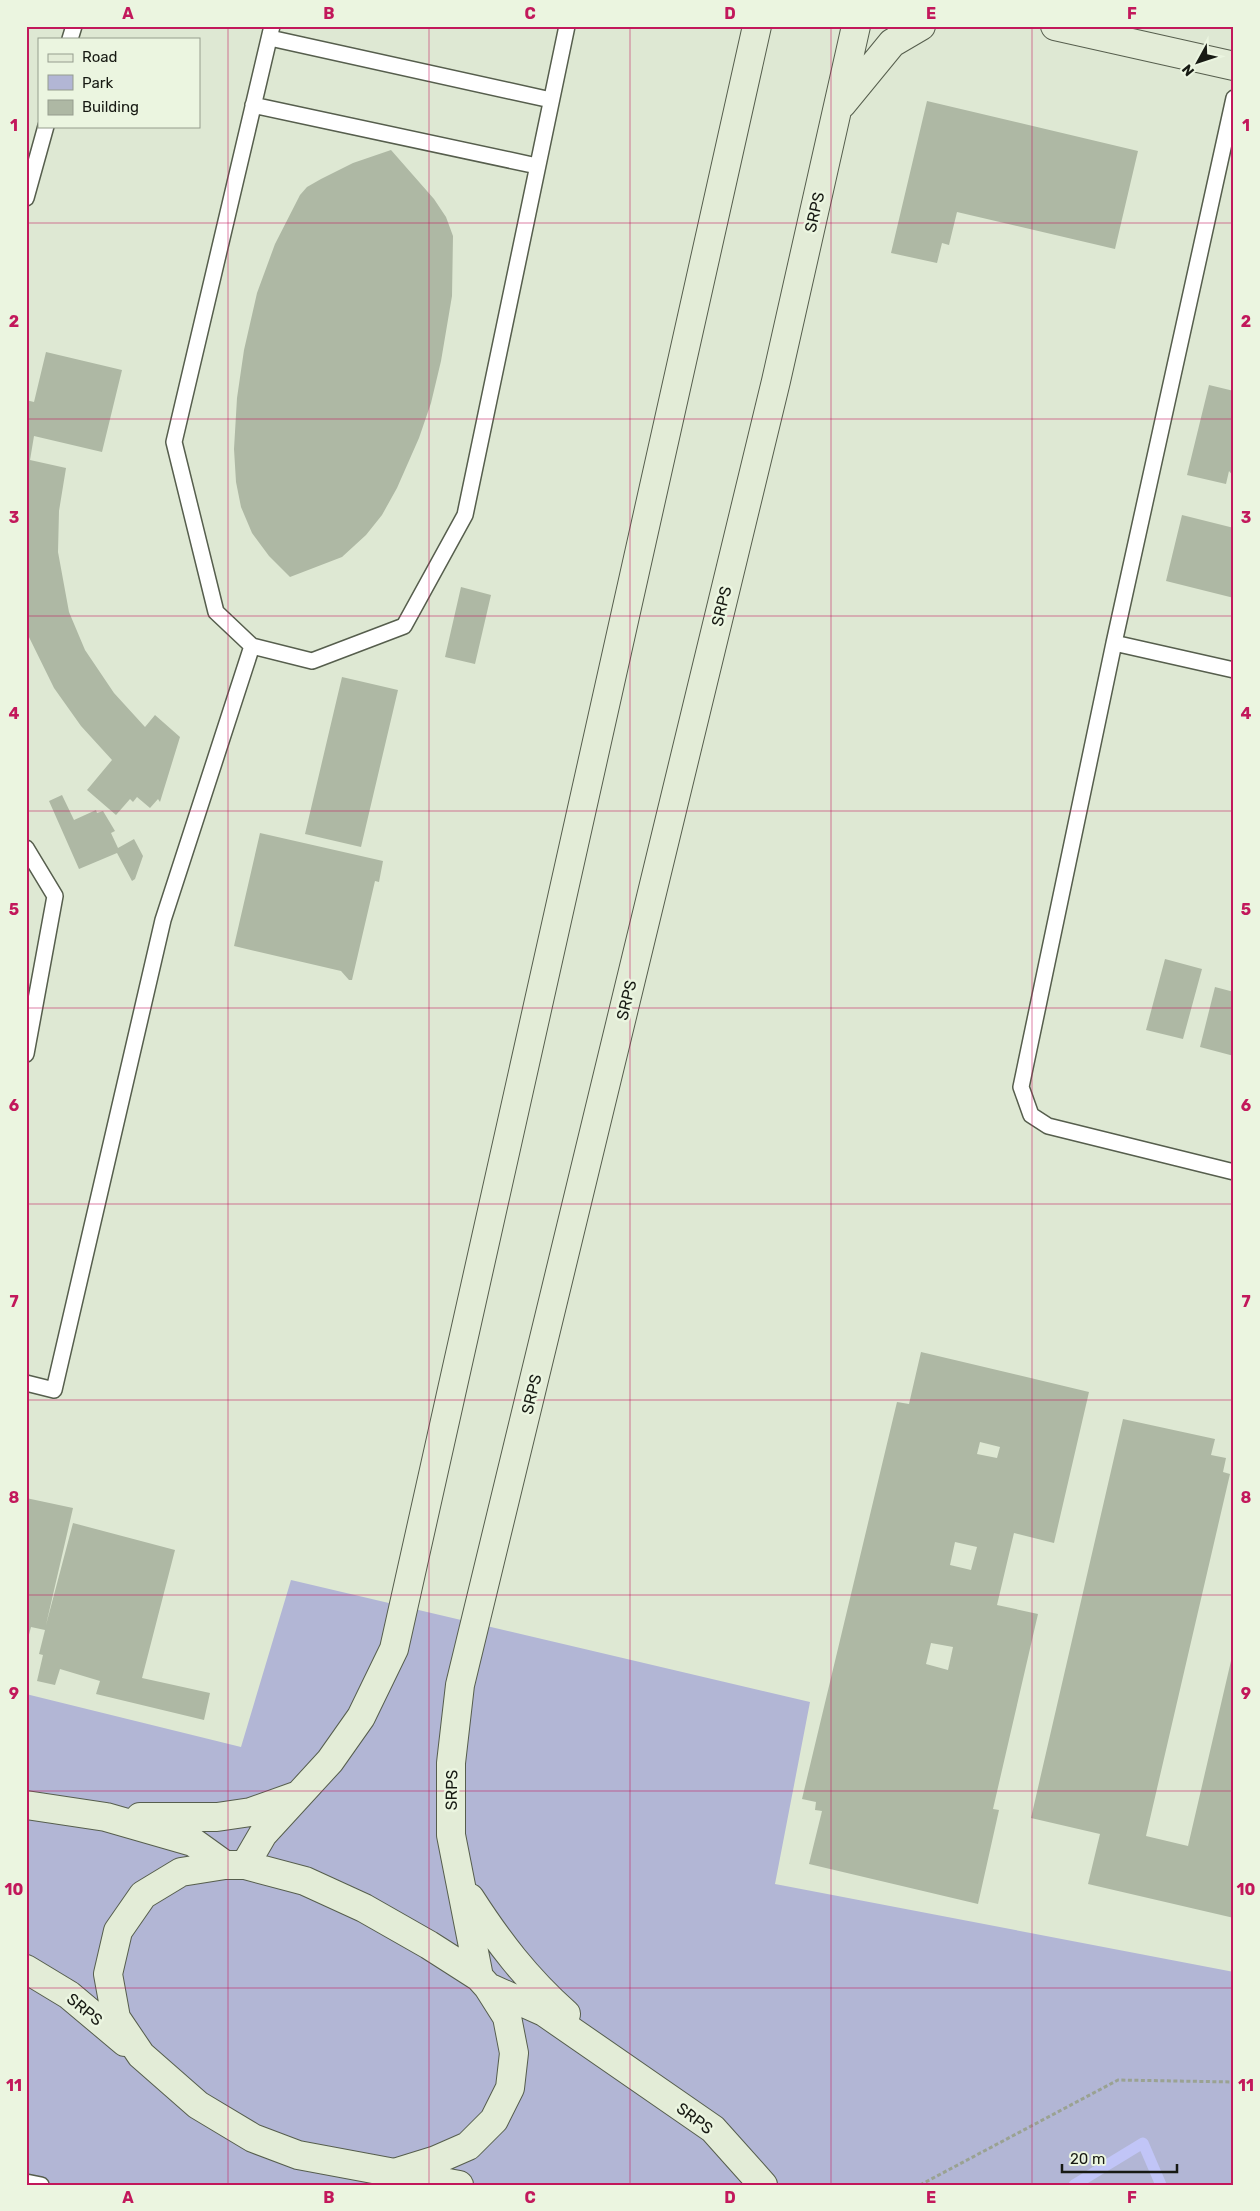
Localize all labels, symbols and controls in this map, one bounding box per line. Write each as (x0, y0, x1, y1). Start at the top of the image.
text: A (122, 4, 134, 23)
text: B (323, 4, 335, 23)
text: C (524, 4, 536, 23)
text: D (724, 4, 736, 23)
text: E (926, 4, 936, 23)
text: F (1127, 4, 1137, 23)
legend (38, 38, 200, 128)
north arrow (1172, 38, 1222, 88)
text: Road (82, 48, 118, 66)
text: N (1179, 61, 1198, 79)
text: Park (82, 74, 113, 92)
text: Building (82, 98, 139, 116)
text: 1 (10, 116, 18, 135)
text: 1 (1242, 116, 1250, 135)
street label: SRPS (801, 190, 828, 234)
text: 2 (9, 312, 19, 331)
text: 2 (1241, 312, 1251, 331)
text: 3 (9, 508, 19, 527)
text: 3 (1241, 508, 1251, 527)
street label: SRPS (707, 584, 736, 628)
text: 4 (9, 704, 20, 723)
text: 4 (1241, 704, 1252, 723)
text: 5 (9, 900, 19, 919)
text: 5 (1241, 900, 1251, 919)
street label: SRPS (612, 978, 641, 1022)
text: 6 (9, 1096, 19, 1115)
text: 6 (1241, 1096, 1251, 1115)
text: 7 (9, 1292, 19, 1311)
text: 7 (1241, 1292, 1251, 1311)
street label: SRPS (517, 1372, 546, 1416)
text: 8 (9, 1488, 20, 1507)
text: 8 (1241, 1488, 1252, 1507)
text: 9 (9, 1684, 19, 1703)
text: 9 (1241, 1684, 1251, 1703)
street label: SRPS (442, 1769, 461, 1810)
text: 10 (5, 1880, 24, 1899)
text: 10 (1237, 1880, 1256, 1899)
street label: SRPS (63, 1989, 106, 2030)
text: 11 (6, 2076, 22, 2095)
text: 11 (1238, 2076, 1254, 2095)
street label: SRPS (673, 2099, 717, 2138)
scale bar (1062, 2141, 1178, 2173)
text: 20 m (1070, 2150, 1105, 2168)
text: A (122, 2188, 134, 2207)
text: B (323, 2188, 335, 2207)
text: C (524, 2188, 536, 2207)
text: D (724, 2188, 736, 2207)
text: E (926, 2188, 936, 2207)
text: F (1127, 2188, 1137, 2207)

